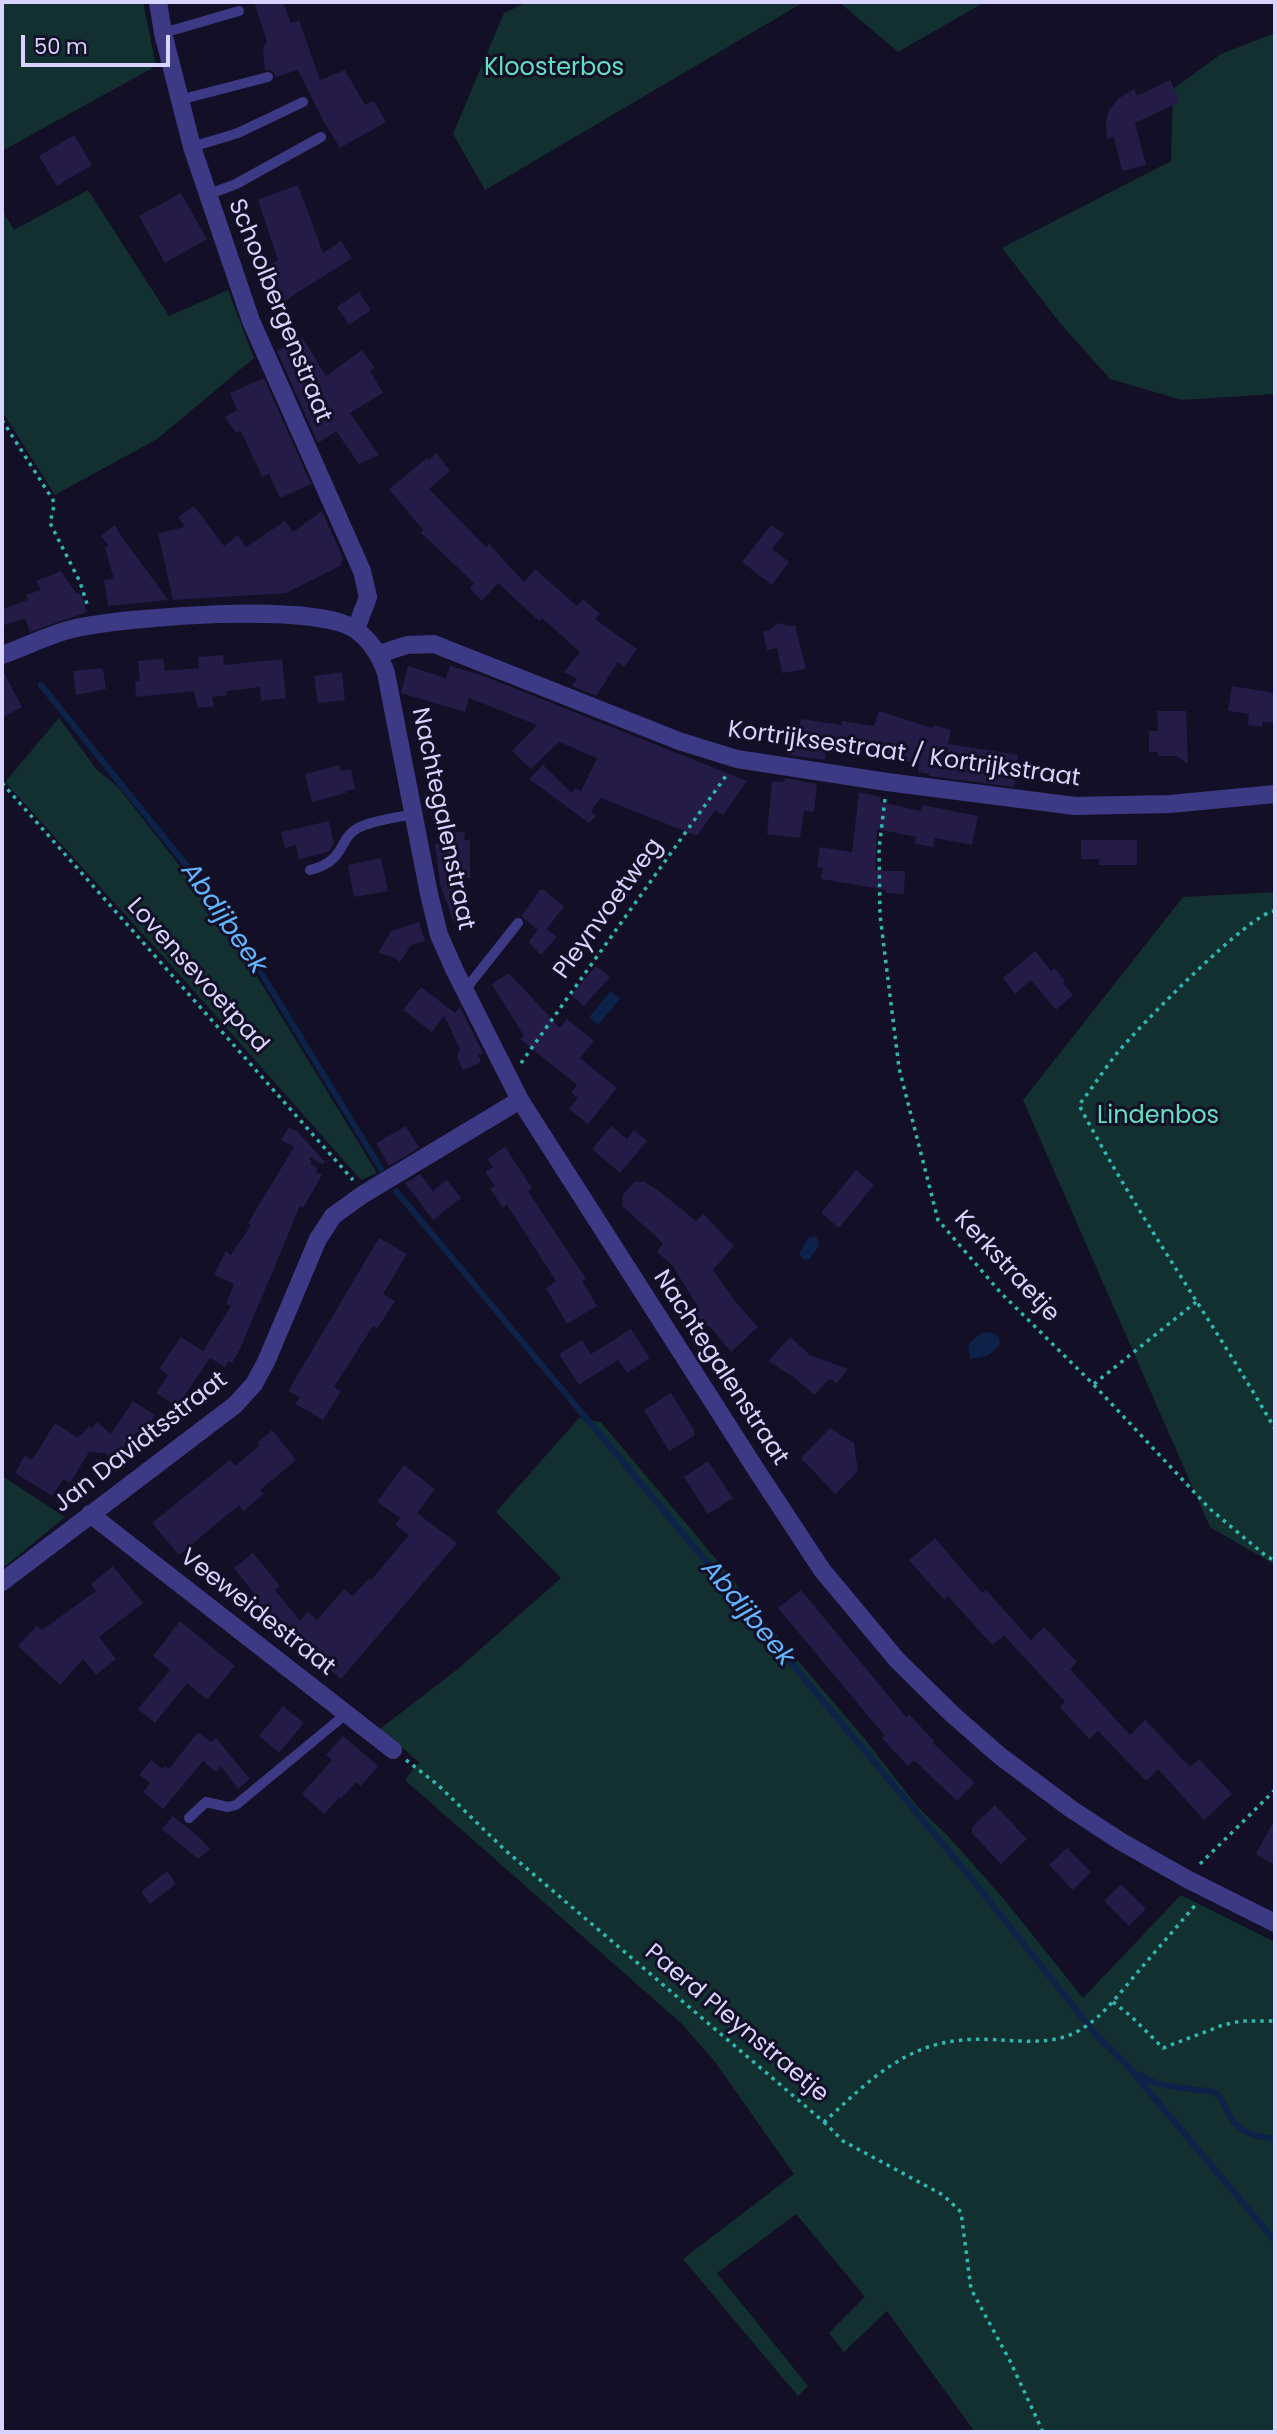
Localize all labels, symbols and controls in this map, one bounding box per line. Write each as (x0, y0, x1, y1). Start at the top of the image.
scale bar (24, 21, 173, 65)
text: 50 m (34, 32, 88, 61)
park label: Kloosterbos (484, 55, 624, 83)
street label: Schoolbergenstraat (221, 195, 337, 427)
street label: Nachtegalenstraat (404, 705, 480, 933)
street label: Kortrijksestraat / Kortrijkstraat (726, 716, 1082, 794)
street label: Pleynvoetweg (548, 833, 670, 985)
water label: Abdijbeek (173, 857, 273, 981)
street label: Lovensevoetpad (120, 893, 274, 1059)
park label: Lindenbos (1097, 1103, 1219, 1131)
street label: Kerkstraetje (947, 1205, 1065, 1329)
street label: Nachtegalenstraat (646, 1265, 794, 1471)
street label: Jan Davidtsstraat (49, 1366, 233, 1520)
street label: Veeweidestraat (174, 1543, 340, 1683)
water label: Abdijbeek (694, 1555, 800, 1673)
street label: Paerd Pleynstraetje (638, 1939, 834, 2109)

